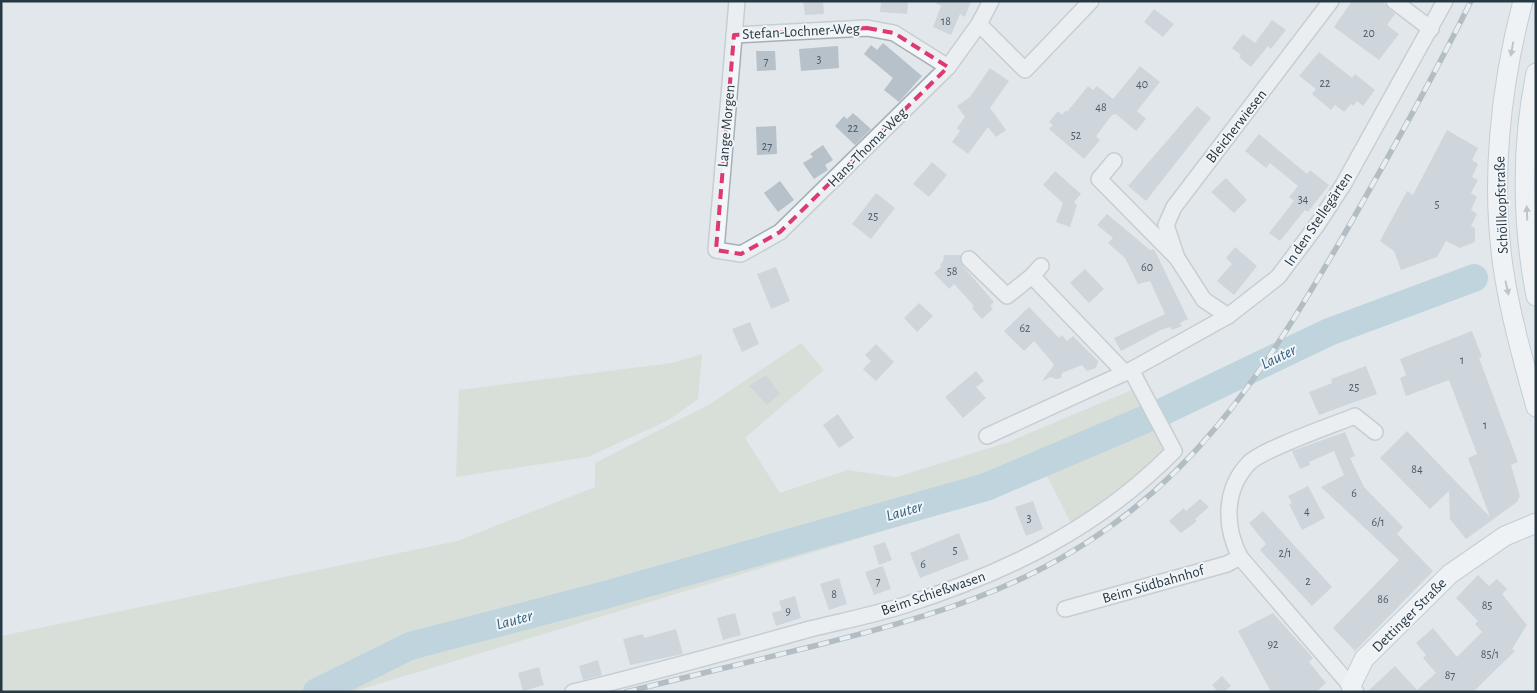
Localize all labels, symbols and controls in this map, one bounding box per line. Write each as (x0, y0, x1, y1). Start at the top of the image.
house number: 18 (941, 15, 951, 27)
street label: Stefan-Lochner-Weg (742, 21, 861, 42)
house number: 20 (1363, 27, 1375, 39)
one-way arrow (1508, 41, 1516, 57)
house number: 3 (817, 53, 822, 65)
house number: 7 (763, 55, 769, 67)
house number: 22 (1320, 77, 1331, 89)
house number: 40 (1136, 78, 1148, 90)
street label: Lange Morgen (715, 84, 738, 168)
street label: Bleicherwiesen (1203, 87, 1270, 166)
house number: 48 (1095, 101, 1107, 113)
street label: Hans-Thoma-Weg (825, 104, 910, 190)
house number: 22 (848, 122, 859, 134)
house number: 52 (1071, 129, 1082, 141)
house number: 27 (762, 140, 772, 152)
street label: Schöllkopfstraße (1492, 156, 1511, 254)
street label: In den Stellegärten (1282, 170, 1355, 269)
house number: 34 (1298, 193, 1309, 205)
house number: 5 (1434, 198, 1440, 210)
one-way arrow (1522, 205, 1530, 221)
house number: 25 (868, 210, 878, 222)
house number: 60 (1141, 261, 1153, 273)
house number: 58 (947, 265, 958, 277)
one-way arrow (1503, 280, 1511, 295)
house number: 62 (1019, 322, 1031, 334)
water label: Lauter (1258, 341, 1299, 372)
house number: 1 (1460, 354, 1464, 366)
house number: 25 (1349, 381, 1359, 393)
house number: 1 (1483, 419, 1487, 431)
house number: 84 (1411, 463, 1423, 475)
house number: 6 (1351, 487, 1357, 499)
water label: Lauter (884, 498, 925, 524)
house number: 4 (1304, 505, 1310, 517)
house number: 3 (1027, 512, 1032, 524)
house number: 6/1 (1371, 516, 1385, 528)
house number: 5 (952, 544, 958, 556)
house number: 2/1 (1278, 547, 1292, 559)
house number: 6 (920, 558, 926, 570)
street label: Beim Südbahnhof (1101, 562, 1207, 606)
street label: Beim Schießwasen (879, 569, 987, 618)
house number: 7 (875, 575, 881, 587)
house number: 2 (1305, 575, 1311, 587)
street label: Dettinger Straße (1369, 575, 1449, 655)
house number: 8 (831, 588, 837, 600)
house number: 86 (1377, 593, 1389, 605)
house number: 85 (1482, 599, 1492, 611)
house number: 9 (785, 605, 791, 617)
water label: Lauter (494, 607, 535, 632)
house number: 92 (1267, 638, 1279, 650)
house number: 85/1 (1481, 648, 1499, 660)
house number: 87 (1445, 669, 1455, 681)

